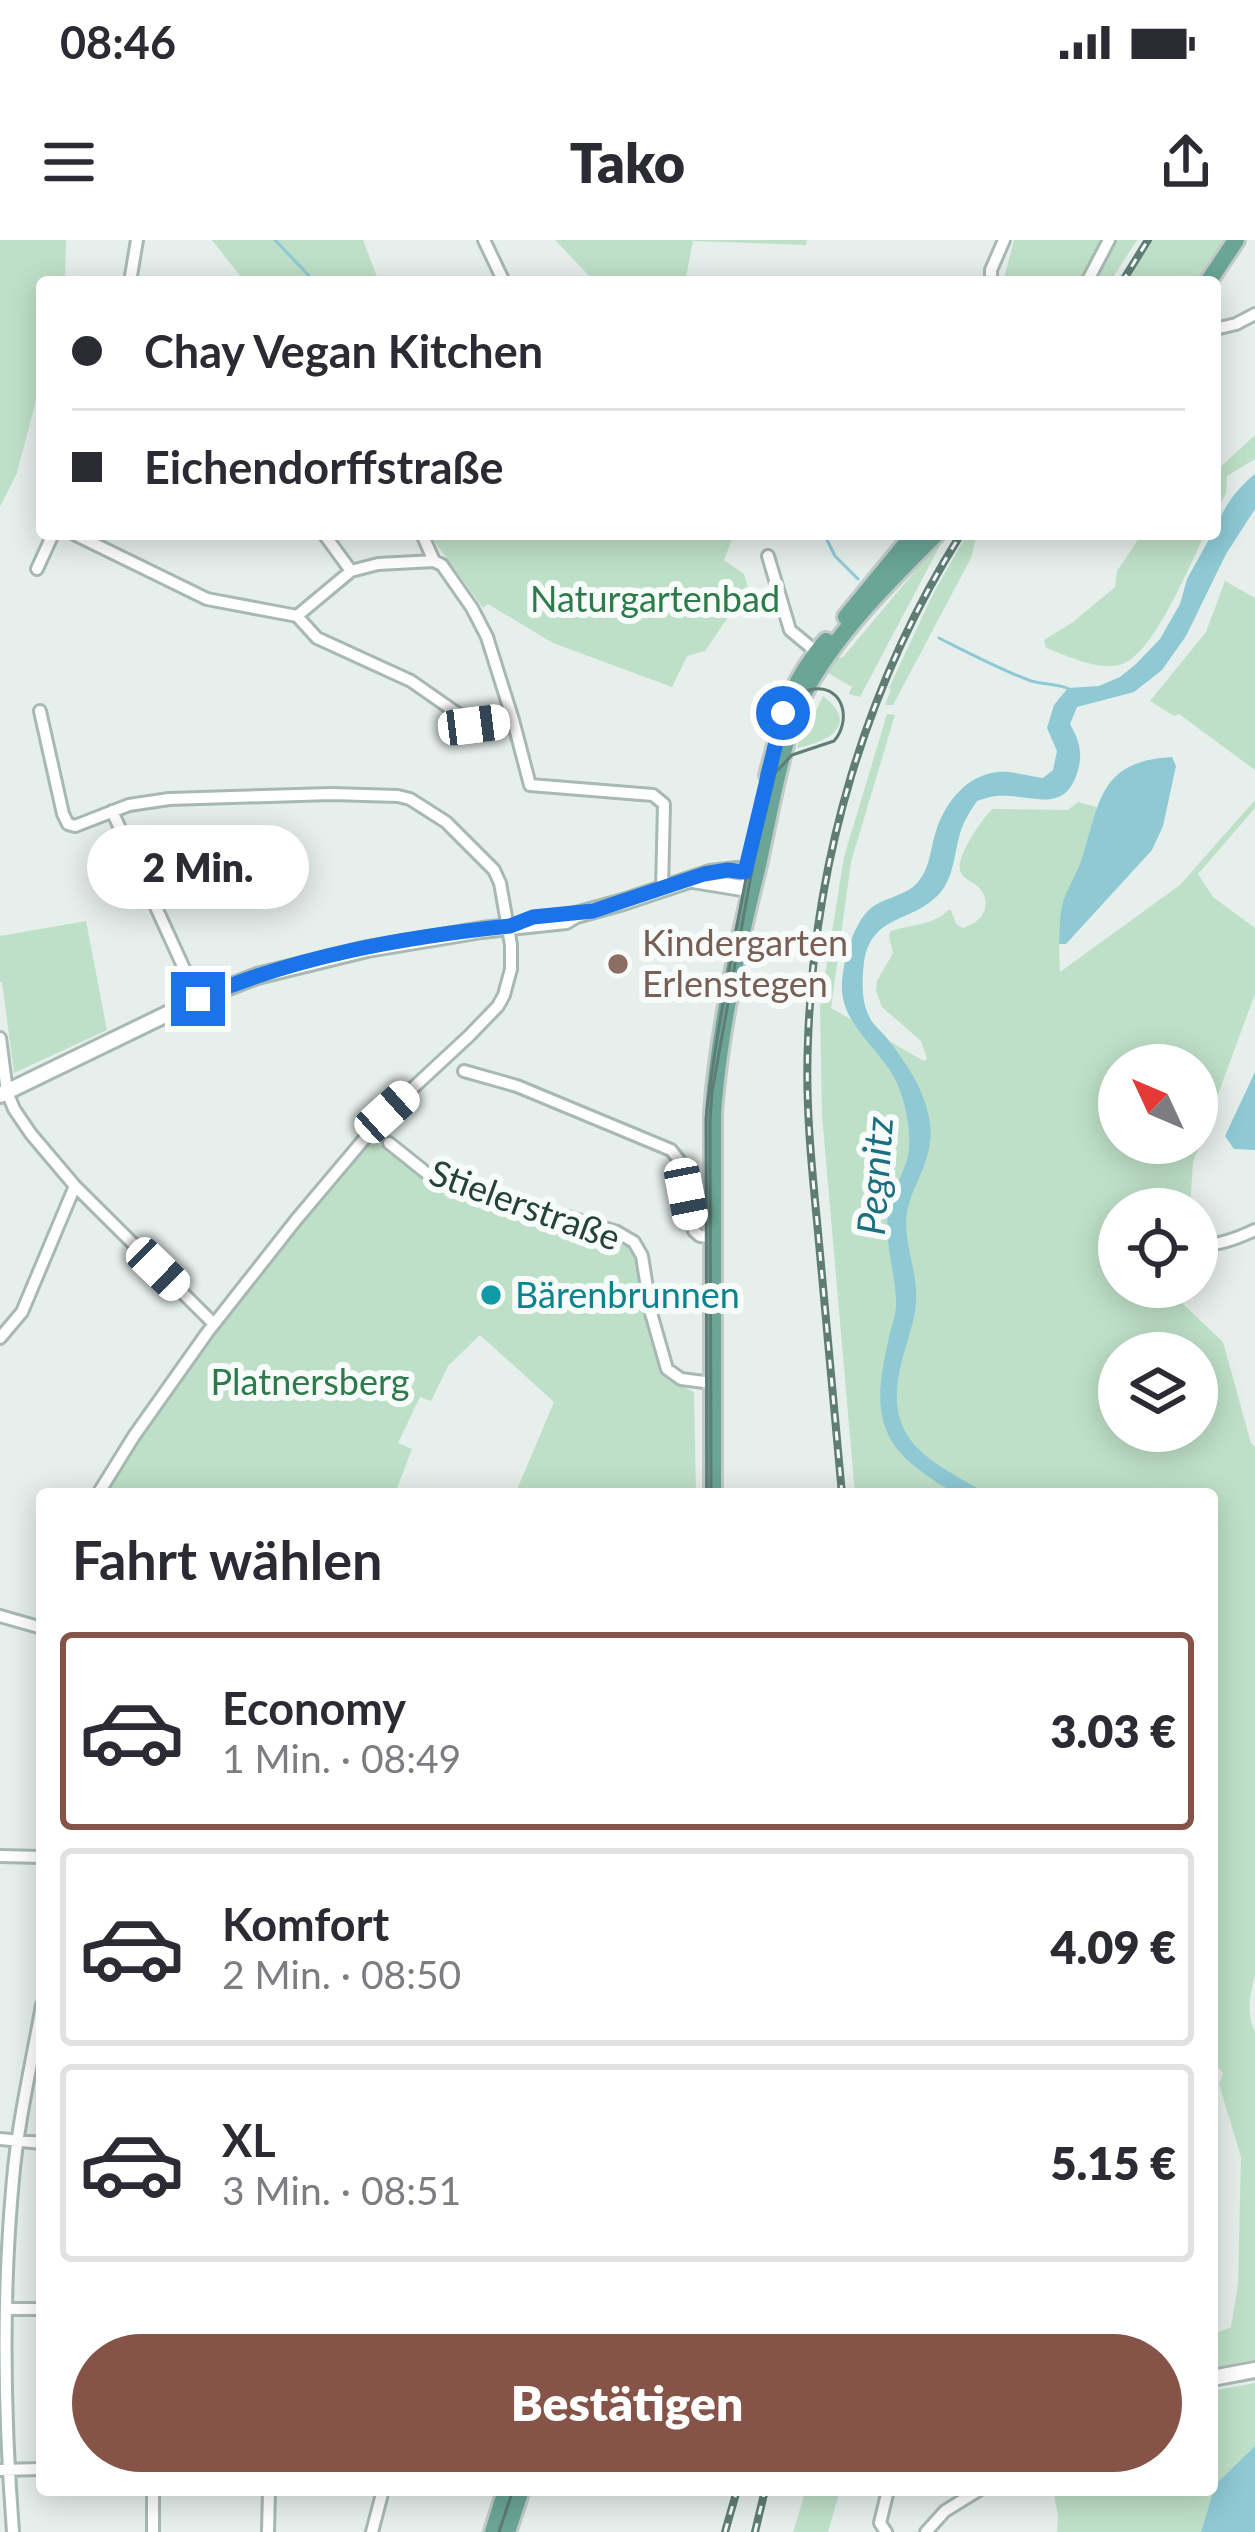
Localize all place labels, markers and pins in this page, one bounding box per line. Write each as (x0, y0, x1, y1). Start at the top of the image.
place label: Kindergarten Erlenstegen (642, 920, 848, 1005)
marker: Kindergarten Erlenstegen (605, 951, 631, 977)
place label: Bärenbrunnen (515, 1272, 740, 1316)
marker: Bärenbrunnen (478, 1282, 504, 1308)

